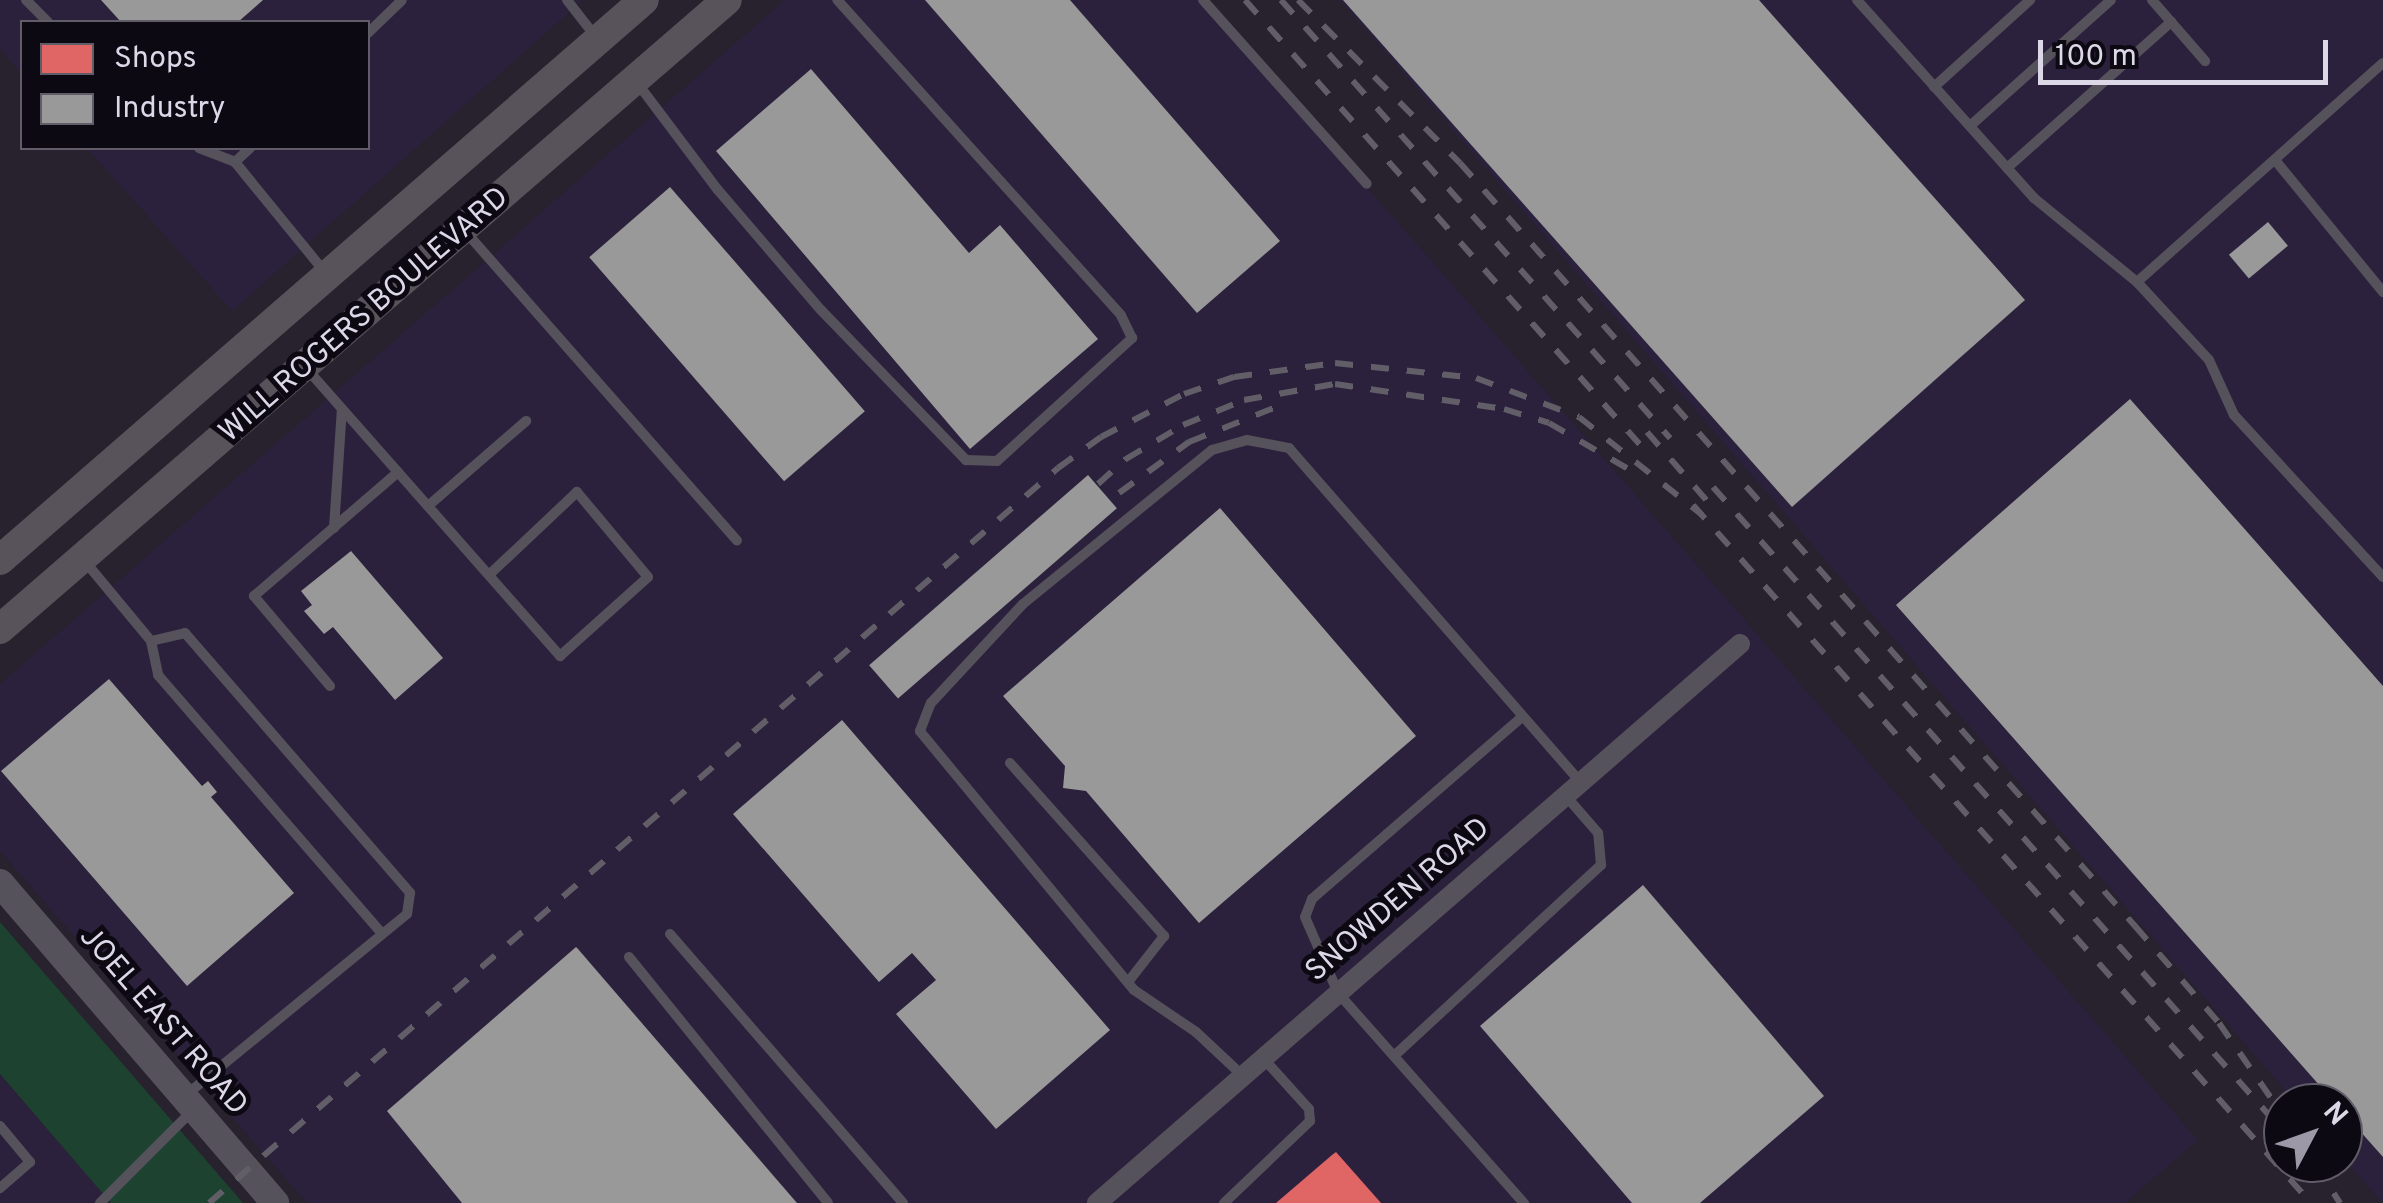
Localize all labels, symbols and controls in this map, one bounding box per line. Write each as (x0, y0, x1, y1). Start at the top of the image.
legend (20, 20, 370, 150)
scale bar (2043, 20, 2333, 82)
text: 100 m (2055, 39, 2137, 76)
text: Shops (114, 41, 197, 78)
text: Industry (114, 91, 225, 128)
street label: WILL ROGERS BOULEVARD (213, 180, 517, 452)
street label: SNOWDEN ROAD (1300, 811, 1498, 991)
street label: JOEL EAST ROAD (70, 920, 254, 1124)
north arrow (2263, 1083, 2363, 1183)
text: N (2314, 1095, 2354, 1134)

